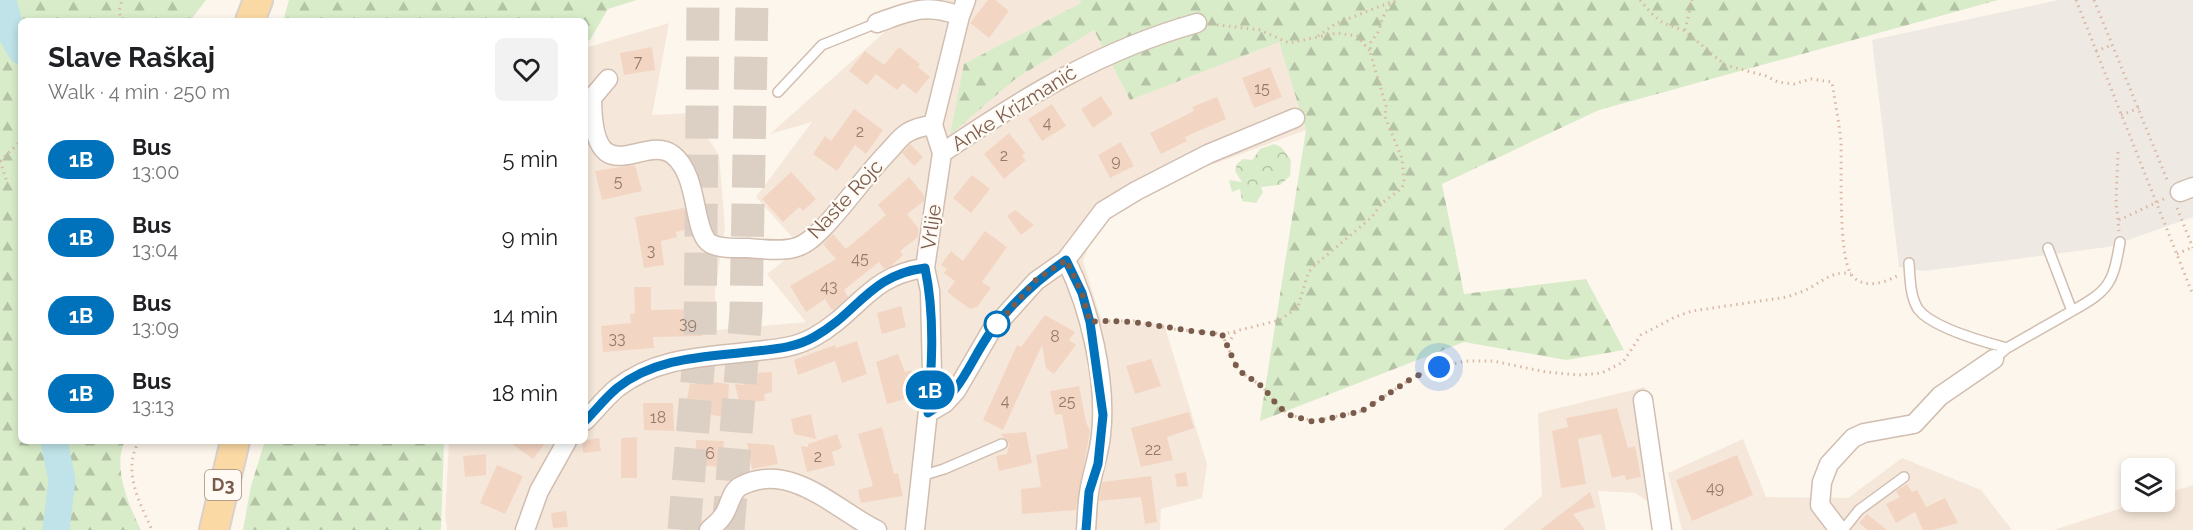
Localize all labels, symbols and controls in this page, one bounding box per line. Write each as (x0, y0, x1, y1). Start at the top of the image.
button: heart (495, 38, 558, 101)
text: Slave Raškaj (48, 41, 215, 74)
house number: 7 (634, 52, 643, 71)
street label: Anke Krizmanić (947, 60, 1081, 156)
house number: 15 (1254, 79, 1270, 98)
text: Walk · 4 min · 250 m (48, 80, 230, 104)
house number: 4 (1043, 113, 1052, 132)
house number: 2 (856, 122, 864, 141)
text: Bus (132, 134, 171, 160)
text: 5 min (503, 146, 558, 172)
house number: 2 (1000, 146, 1008, 165)
text: 1B (69, 147, 93, 172)
house number: 9 (1111, 151, 1121, 170)
street label: Naste Rojc (802, 154, 888, 244)
text: 13:00 (132, 160, 179, 184)
house number: 5 (614, 172, 623, 191)
street label: Vrlije (916, 202, 946, 251)
text: Bus (132, 212, 171, 238)
text: 9 min (502, 224, 558, 250)
text: 1B (69, 225, 93, 250)
text: 13:04 (132, 238, 178, 262)
house number: 3 (647, 241, 655, 260)
house number: 45 (851, 249, 869, 268)
house number: 43 (820, 277, 838, 296)
text: Bus (132, 290, 171, 316)
text: 14 min (493, 302, 558, 328)
text: 1B (69, 303, 93, 328)
unlabelled marker (984, 311, 1010, 337)
house number: 39 (679, 314, 697, 333)
text: 13:09 (132, 316, 179, 340)
house number: 8 (1050, 327, 1060, 346)
house number: 33 (608, 329, 626, 348)
your location (1424, 352, 1454, 382)
text: Bus (132, 368, 171, 394)
line badge: 1B (903, 370, 957, 410)
text: 1B (918, 378, 942, 403)
text: 18 min (492, 380, 558, 406)
text: 1B (69, 381, 93, 406)
house number: 4 (1001, 391, 1010, 410)
house number: 25 (1058, 392, 1076, 411)
text: 13:13 (132, 394, 174, 418)
house number: 18 (650, 408, 666, 427)
house number: 22 (1145, 440, 1161, 459)
house number: 6 (705, 444, 715, 463)
house number: 2 (814, 447, 822, 466)
map controls (2121, 458, 2175, 512)
button: layers (2121, 458, 2175, 512)
road number: D3 (205, 470, 241, 500)
house number: 49 (1706, 478, 1724, 497)

